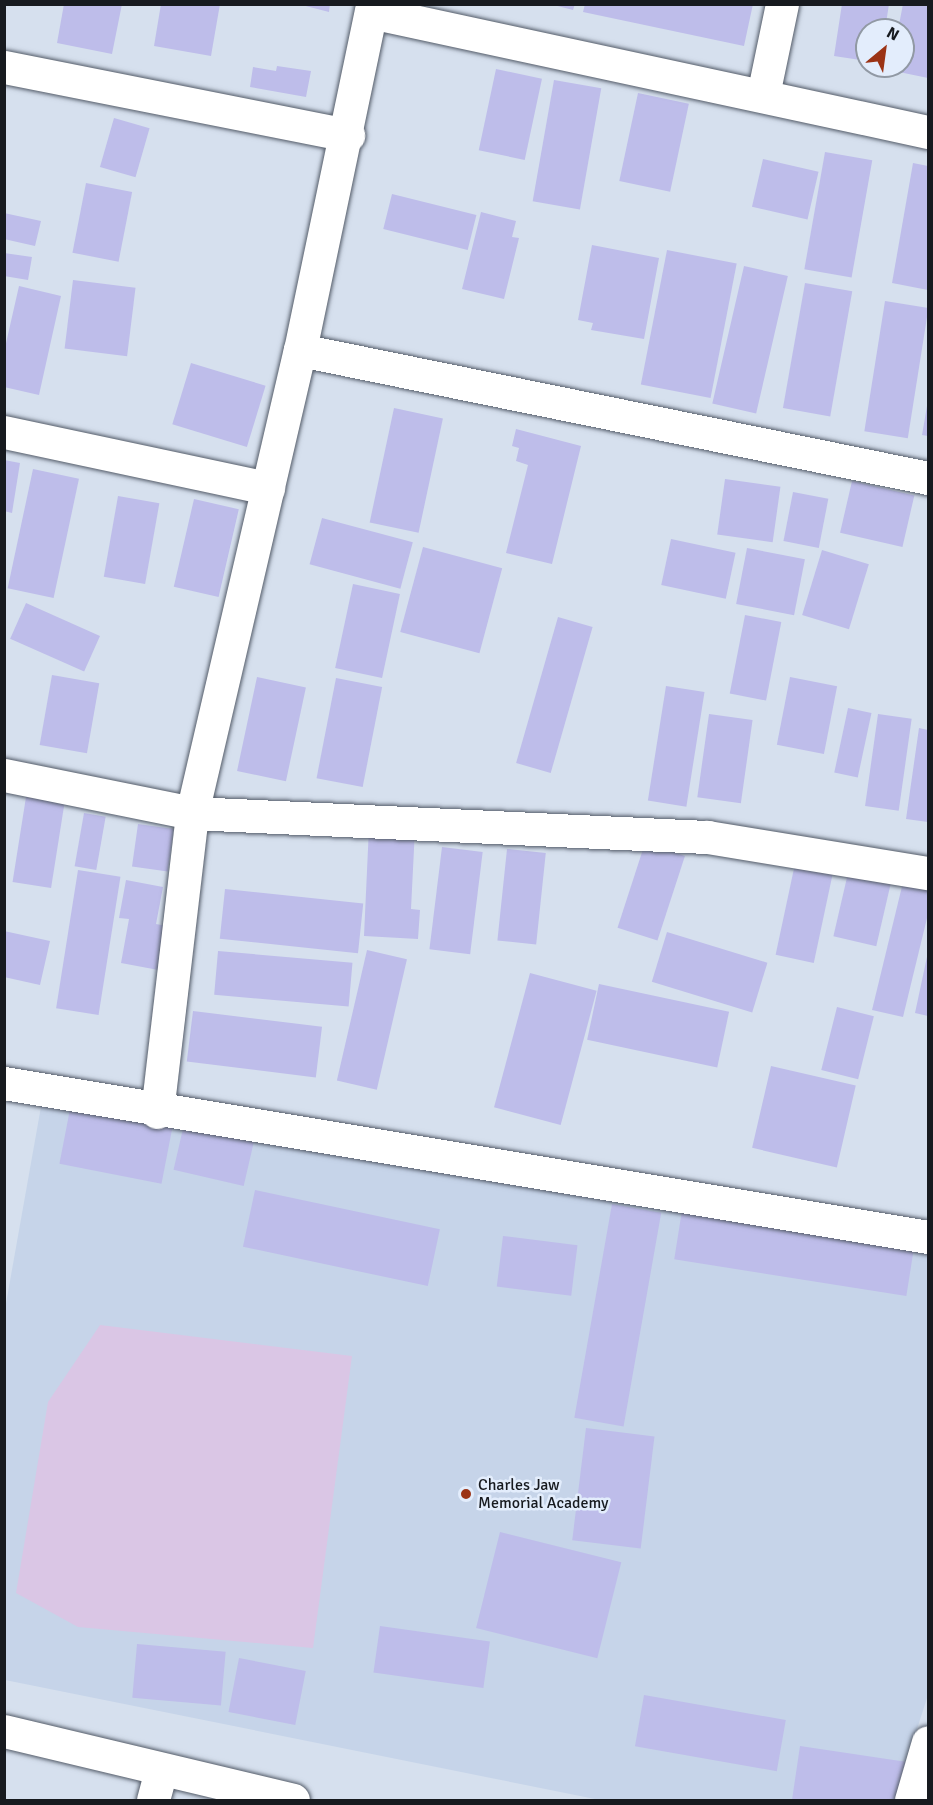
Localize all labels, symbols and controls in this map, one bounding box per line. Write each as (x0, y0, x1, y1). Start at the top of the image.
north arrow (855, 18, 915, 78)
text: N (883, 23, 902, 45)
place label: Charles Jaw Memorial Academy (478, 1475, 609, 1513)
marker: Charles Jaw Memorial Academy (459, 1487, 473, 1501)

